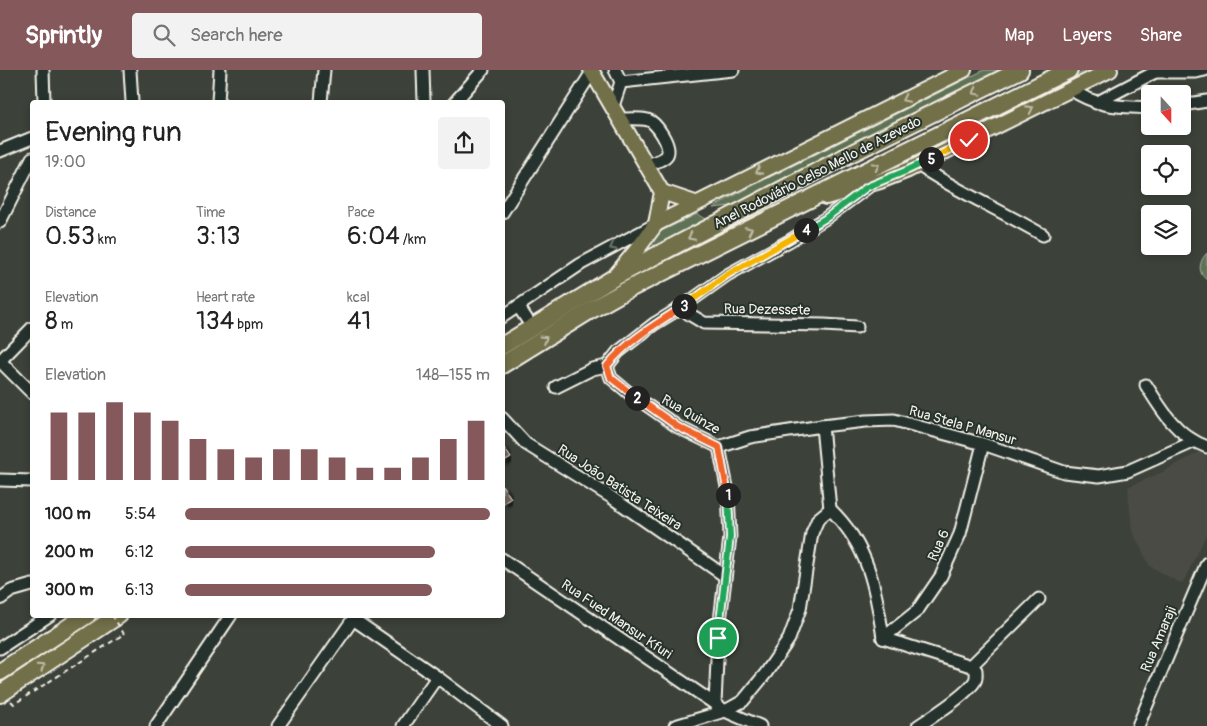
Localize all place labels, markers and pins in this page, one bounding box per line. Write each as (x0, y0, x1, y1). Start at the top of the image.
pin (948, 119, 990, 161)
pin: 5 (918, 146, 944, 172)
pin: 4 (794, 218, 818, 242)
pin: 3 (672, 294, 696, 318)
pin: 2 (624, 386, 650, 410)
pin: 1 (716, 482, 740, 508)
pin (697, 617, 739, 659)

